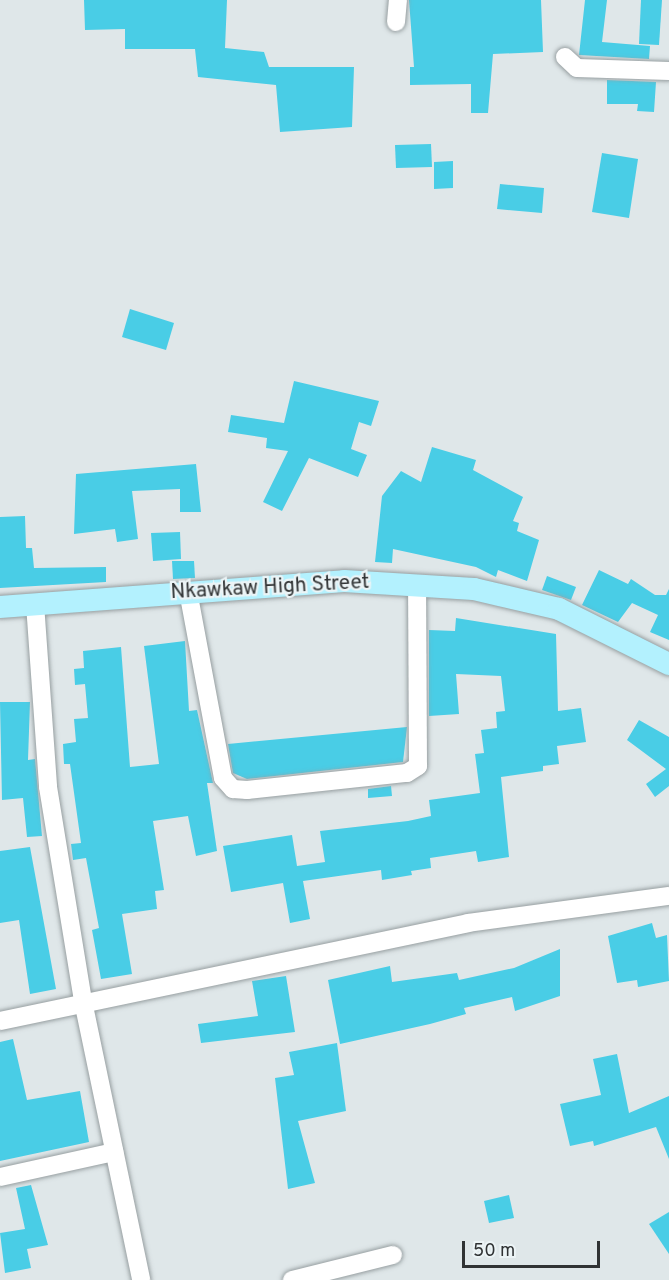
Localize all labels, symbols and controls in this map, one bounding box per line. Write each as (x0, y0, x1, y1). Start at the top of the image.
street label: Nkawkaw High Street (170, 570, 370, 606)
scale bar (465, 1229, 603, 1267)
text: 50 m (473, 1240, 515, 1263)

